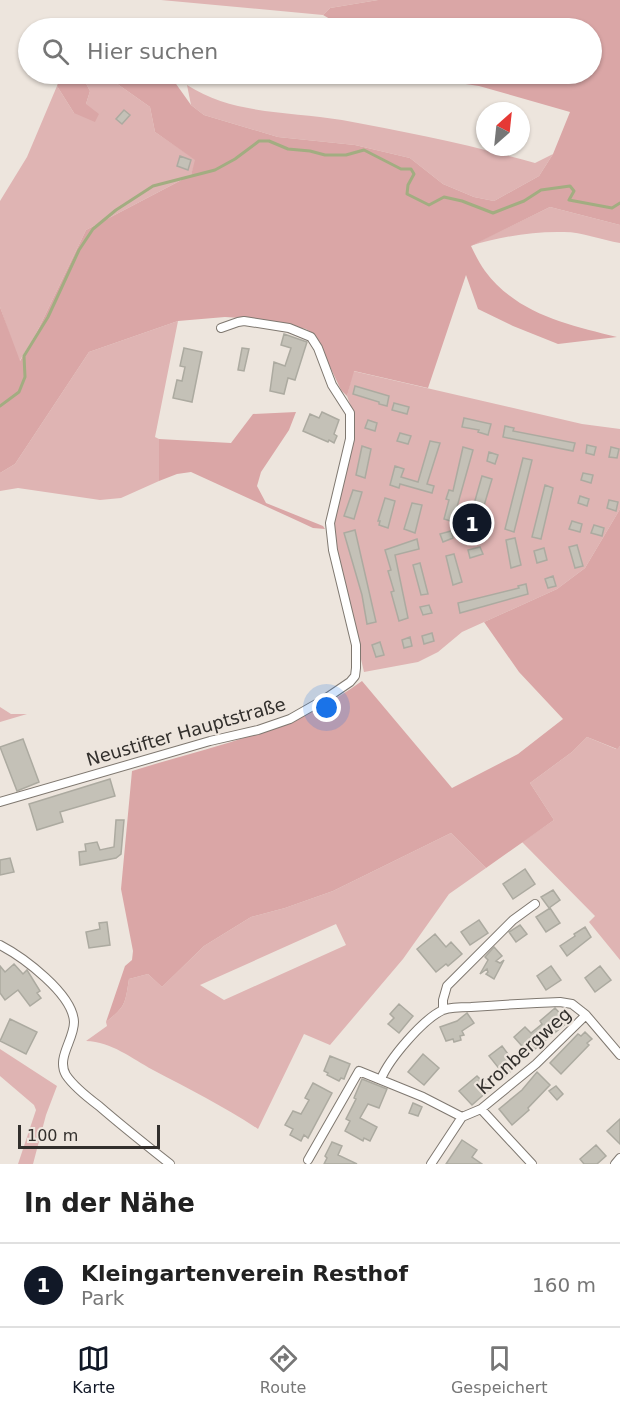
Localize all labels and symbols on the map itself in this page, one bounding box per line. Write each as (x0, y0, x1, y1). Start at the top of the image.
north arrow (476, 102, 530, 156)
pin: 1 (452, 500, 492, 546)
street label: Neustifter Hauptstraße (84, 693, 288, 770)
your location (312, 693, 341, 722)
street label: Kronbergweg (472, 1003, 575, 1098)
scale bar (18, 1122, 160, 1150)

